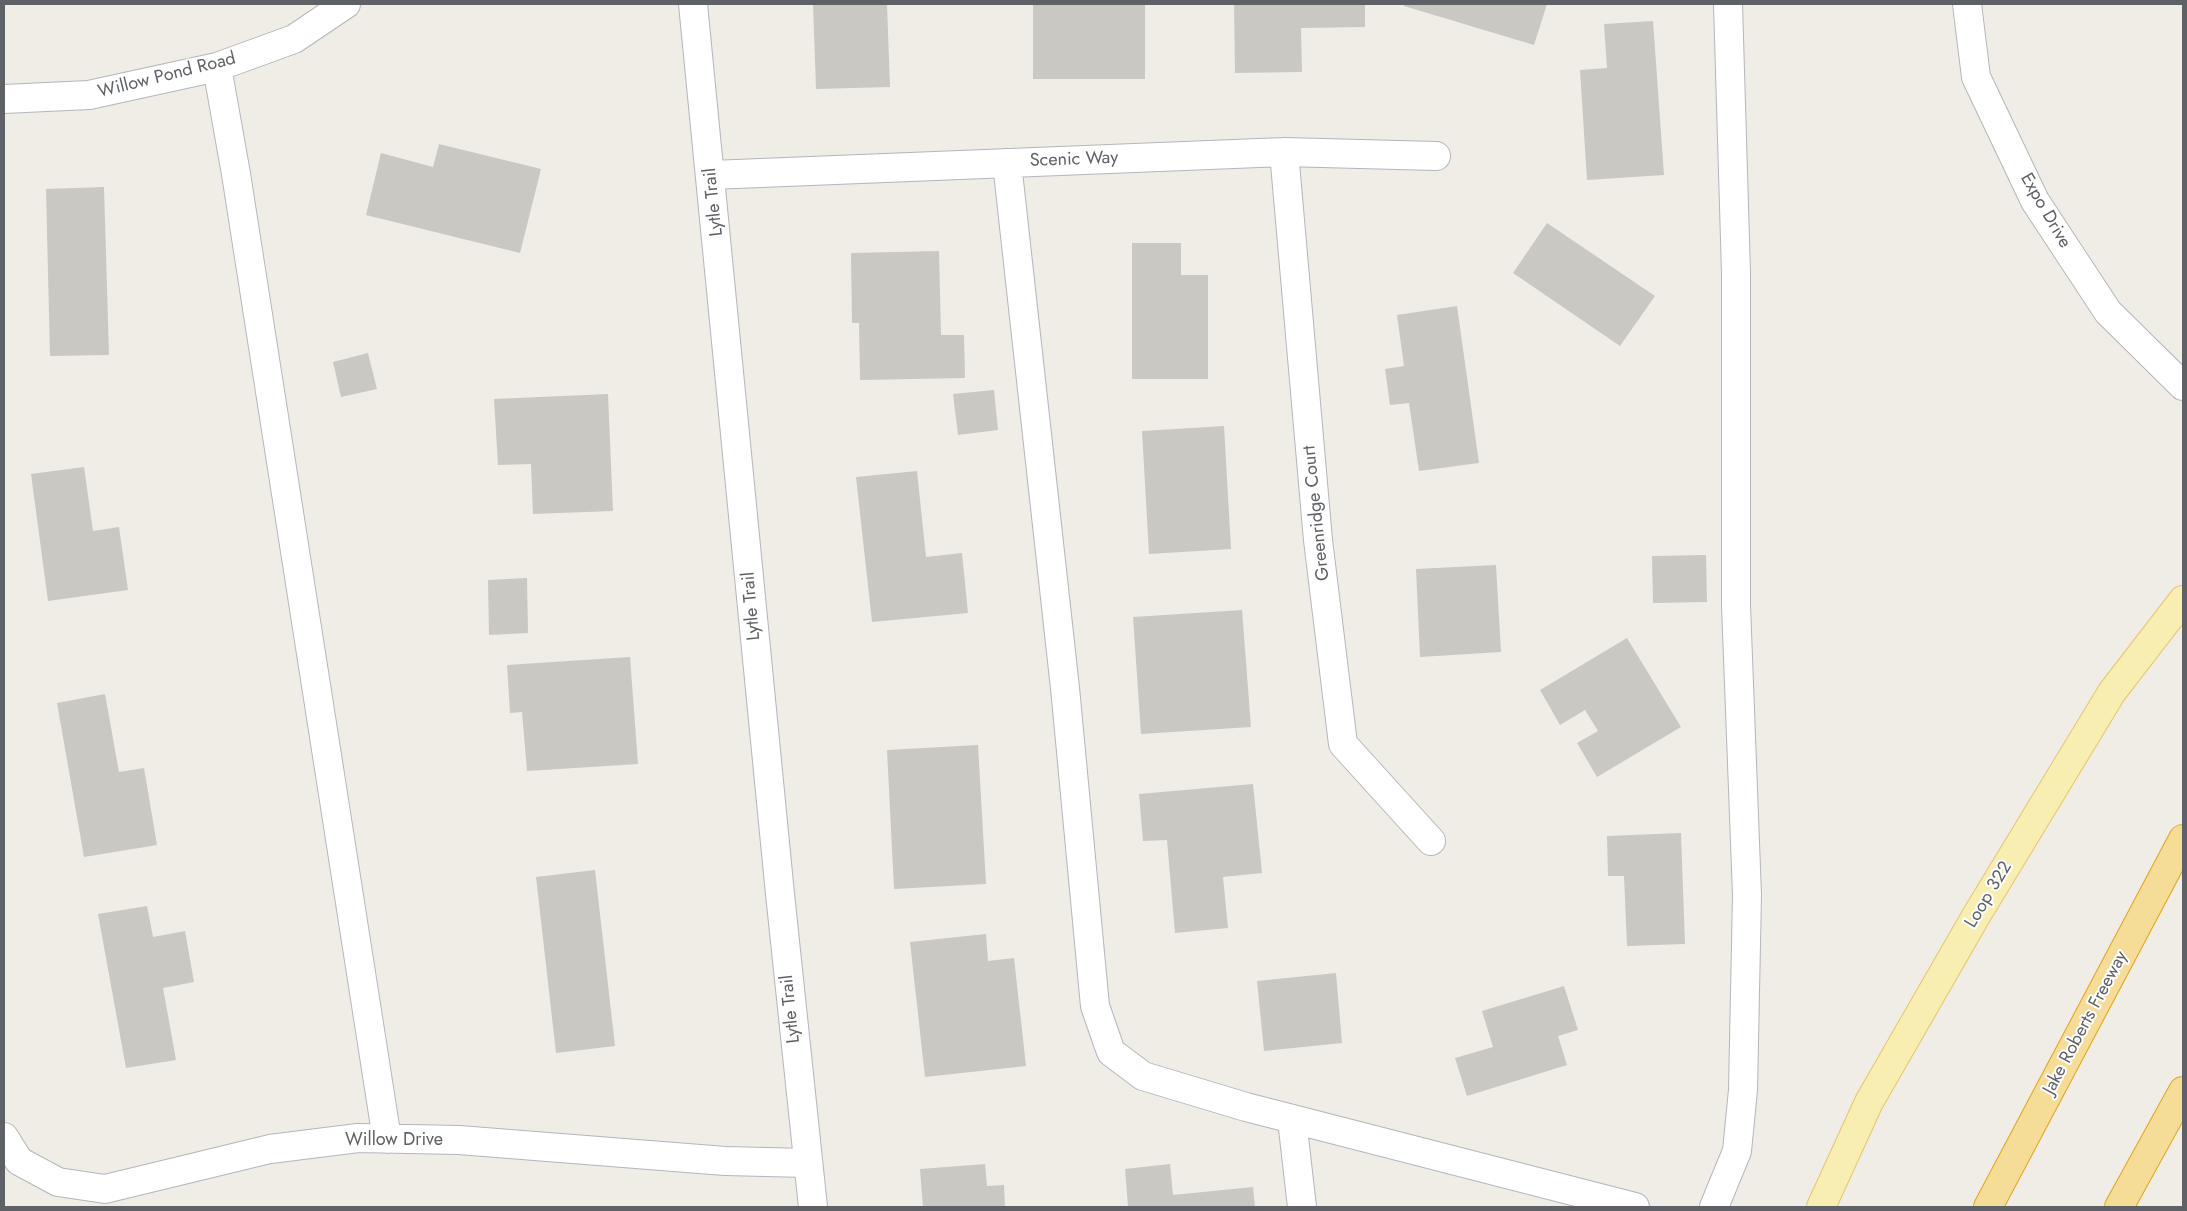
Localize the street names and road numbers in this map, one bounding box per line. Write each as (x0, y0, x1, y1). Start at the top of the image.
street label: Willow Pond Road (96, 48, 238, 104)
street label: Scenic Way (1029, 148, 1119, 172)
street label: Lytle Trail (700, 167, 728, 237)
street label: Expo Drive (2015, 170, 2075, 252)
street label: Greenridge Court (1299, 444, 1335, 582)
street label: Lytle Trail (738, 571, 766, 641)
street label: Loop 322 (1961, 858, 2017, 932)
street label: Jake Roberts Freeway (2039, 948, 2133, 1098)
street label: Lytle Trail (777, 974, 805, 1044)
street label: Willow Drive (345, 1130, 443, 1152)

